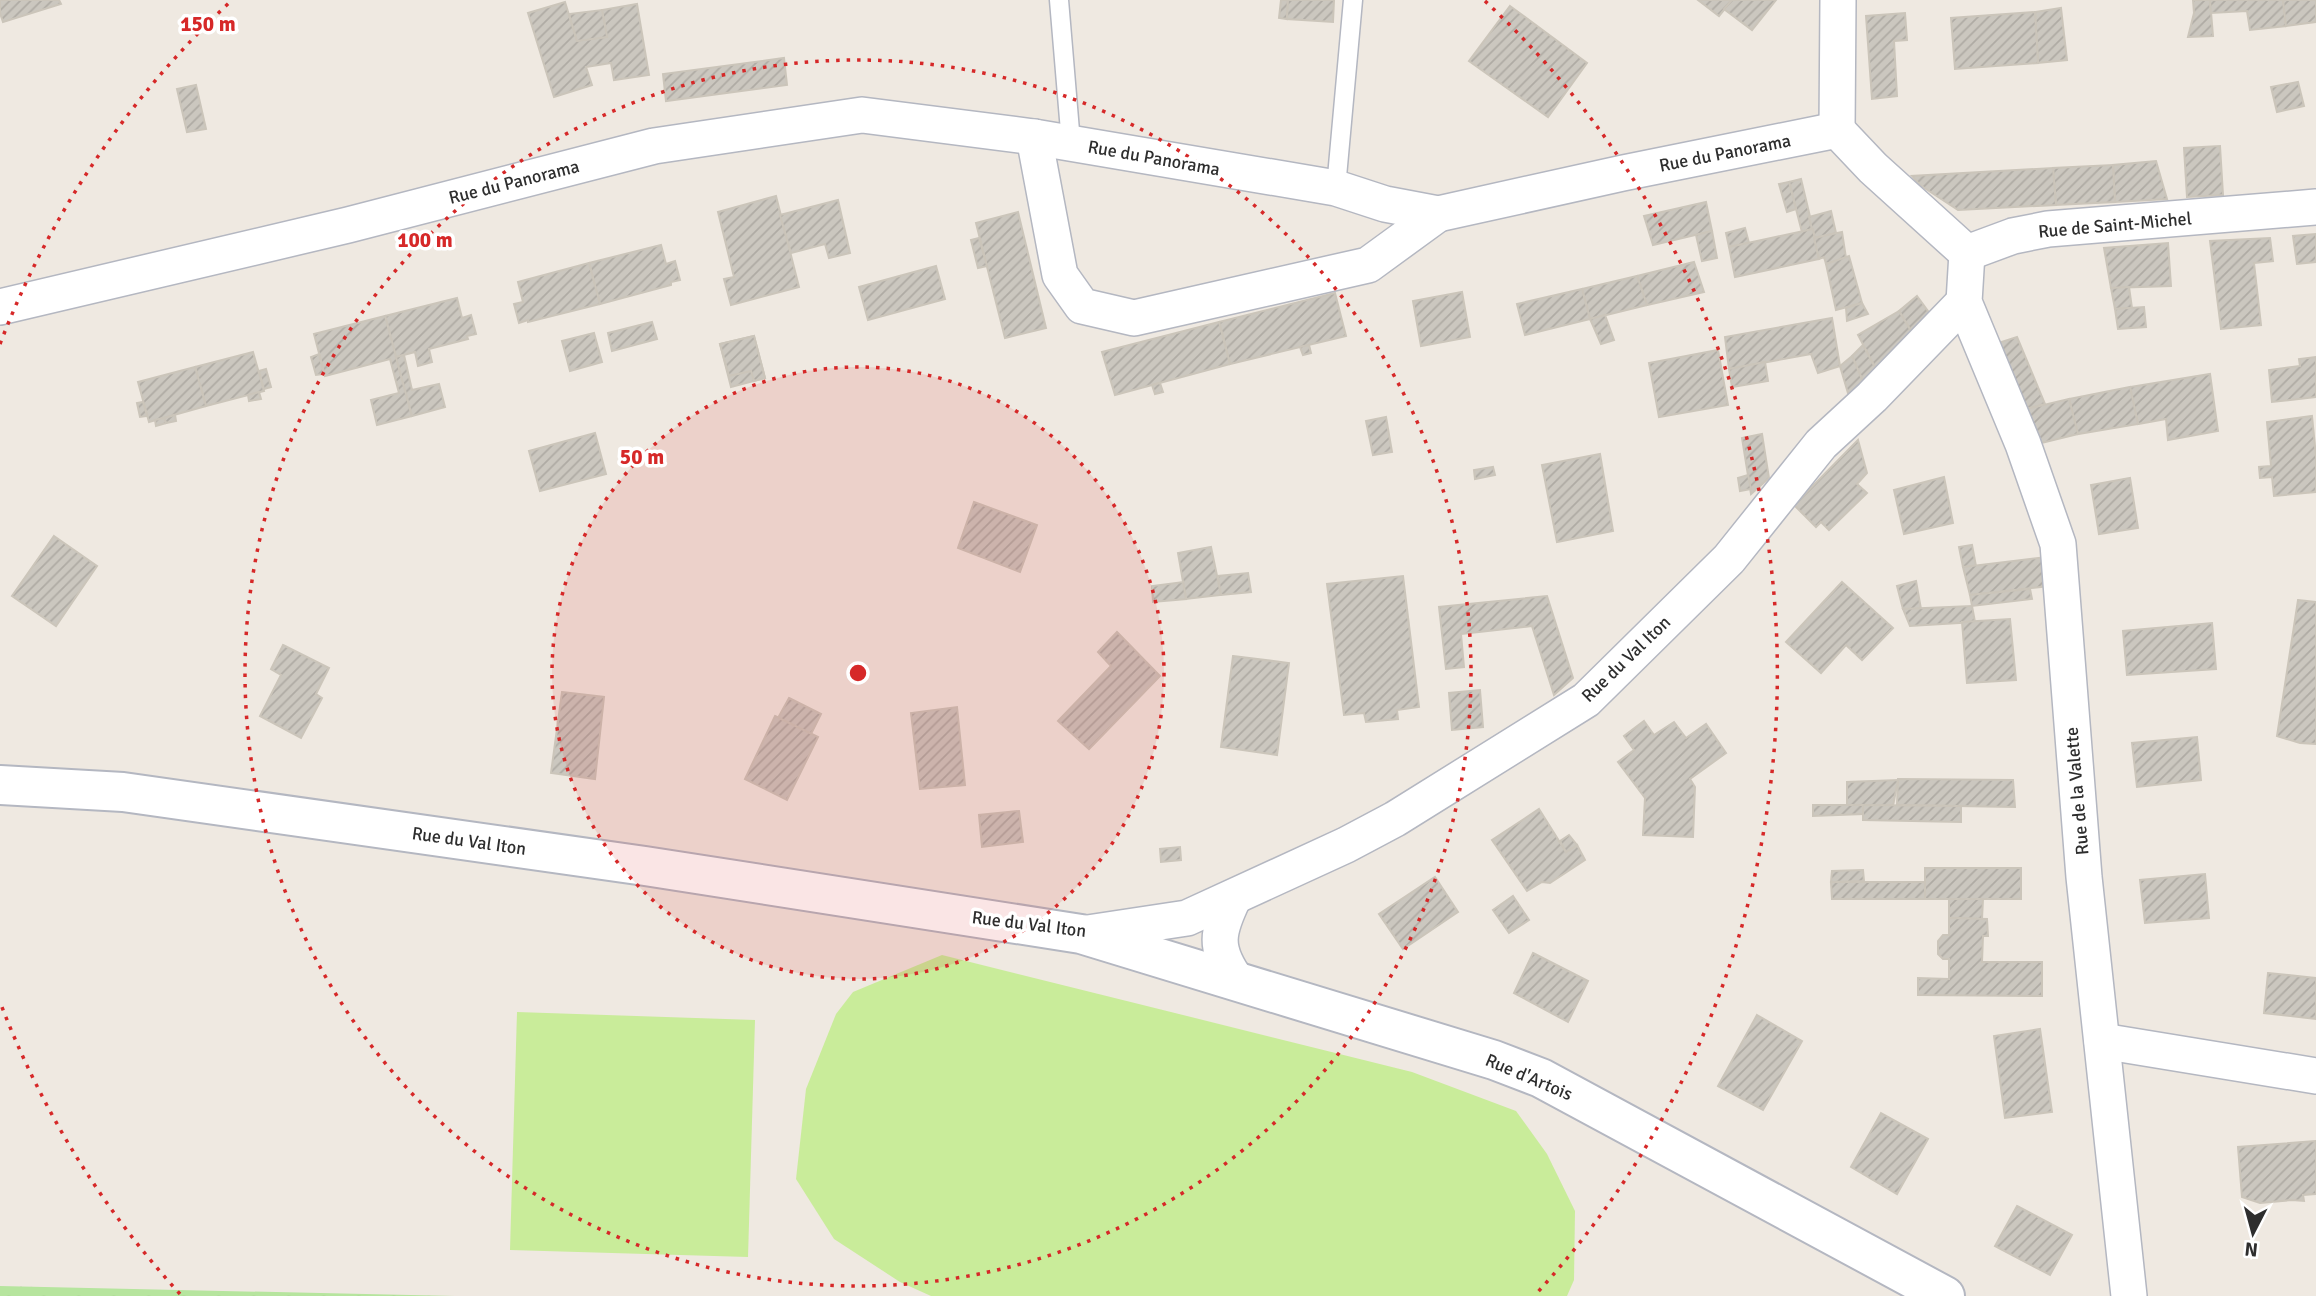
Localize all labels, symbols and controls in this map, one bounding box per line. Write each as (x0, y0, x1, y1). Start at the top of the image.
text: 150 m (180, 11, 236, 37)
street label: Rue du Panorama (1657, 129, 1793, 177)
street label: Rue du Panorama (1086, 136, 1222, 180)
street label: Rue du Panorama (446, 155, 582, 209)
street label: Rue de Saint-Michel (2037, 207, 2193, 243)
text: 100 m (397, 227, 453, 253)
text: 50 m (620, 444, 664, 470)
street label: Rue du Val Iton (1577, 611, 1675, 707)
centre of rings (846, 661, 870, 685)
street label: Rue de la Valette (2060, 726, 2094, 856)
street label: Rue du Val Iton (410, 822, 528, 860)
street label: Rue du Val Iton (971, 906, 1087, 942)
street label: Rue d'Artois (1482, 1049, 1576, 1105)
north arrow (2218, 1198, 2288, 1268)
text: N (2244, 1236, 2259, 1262)

